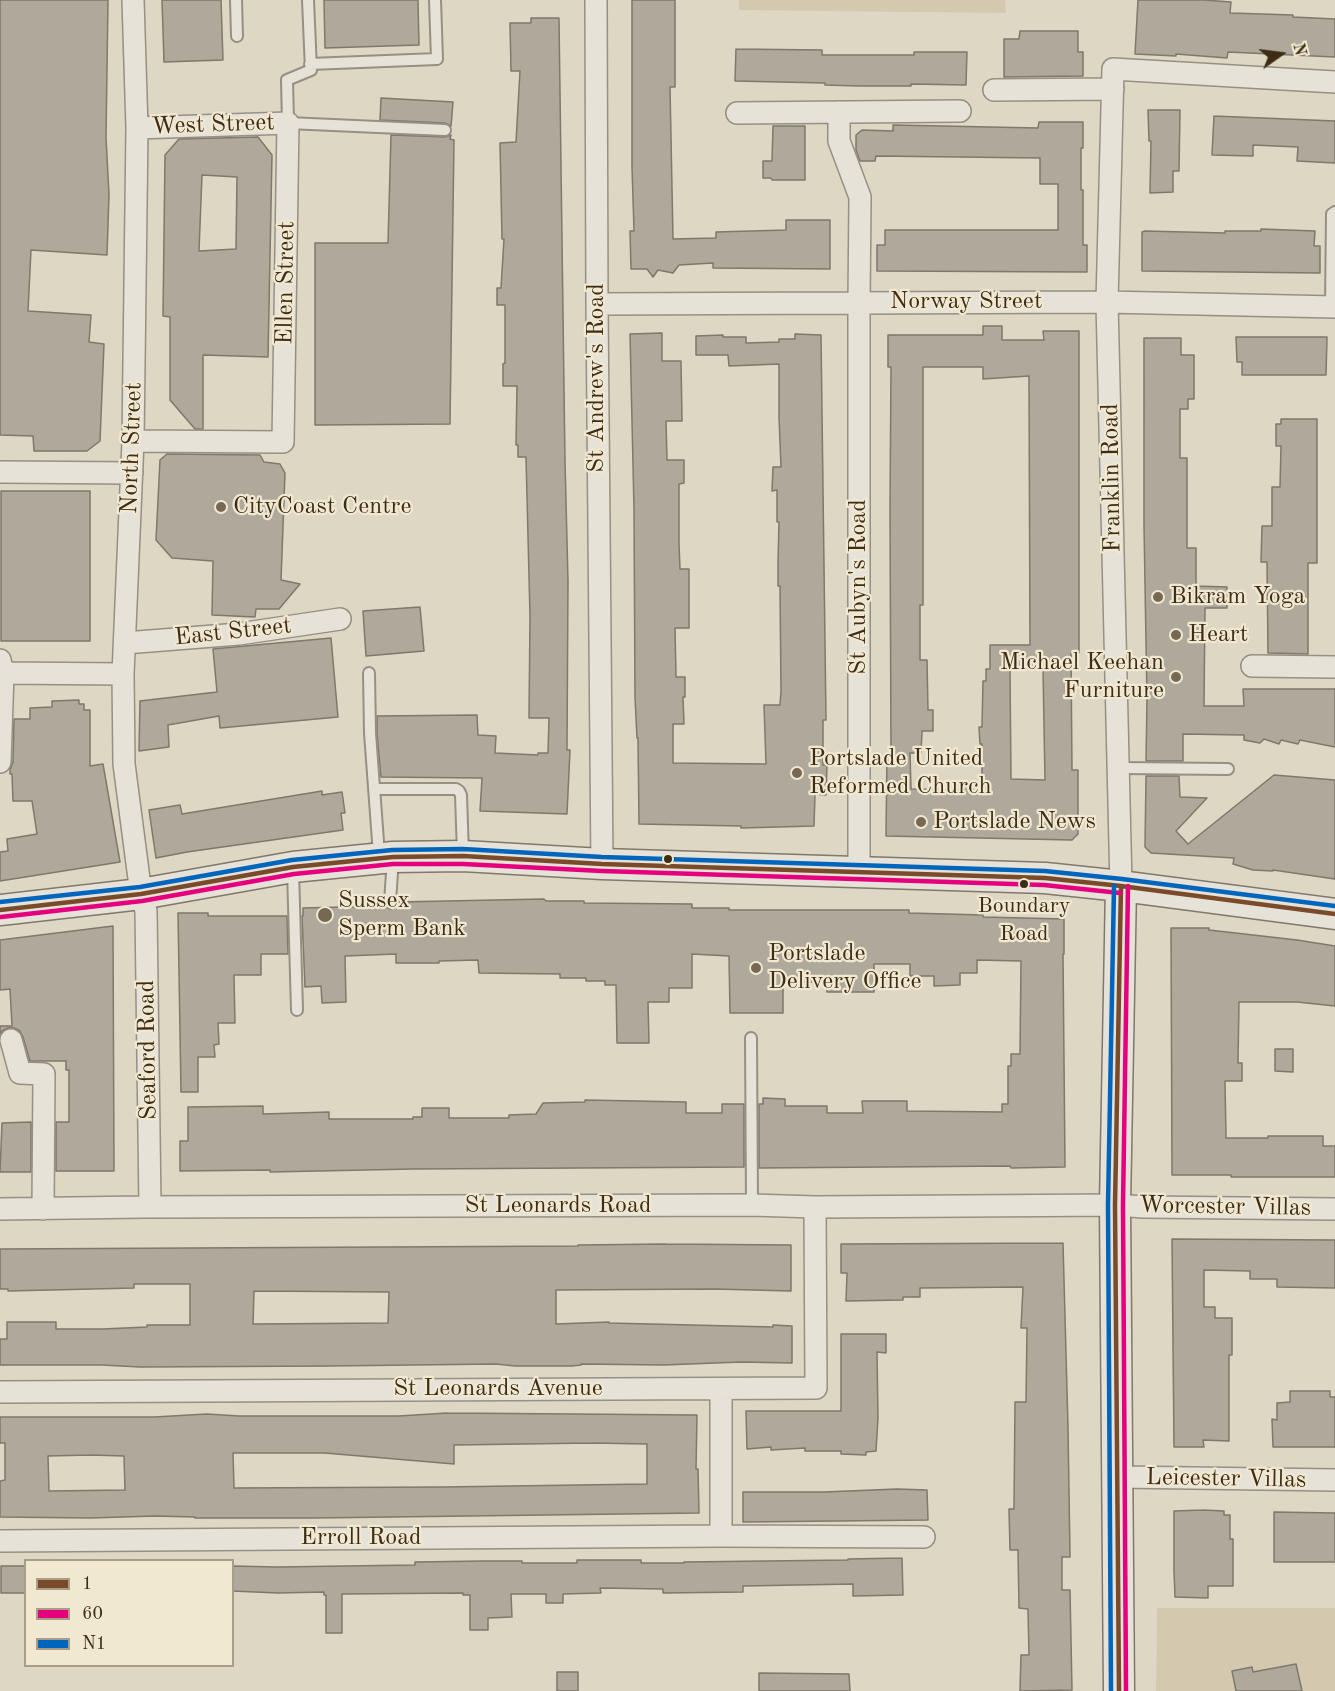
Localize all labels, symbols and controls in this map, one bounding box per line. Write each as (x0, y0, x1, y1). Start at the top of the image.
north arrow (1251, 24, 1311, 84)
text: N (1289, 42, 1308, 58)
street label: West Street (151, 108, 275, 142)
street label: Ellen Street (271, 221, 301, 345)
street label: St Andrew's Road (583, 283, 611, 473)
street label: Norway Street (890, 288, 1042, 316)
street label: North Street (115, 382, 149, 514)
street label: Franklin Road (1096, 403, 1128, 553)
place label: CityCoast Centre (233, 493, 411, 521)
street label: St Aubyn's Road (845, 499, 873, 675)
marker: CityCoast Centre (214, 500, 228, 514)
place label: Bikram Yoga (1170, 583, 1305, 611)
marker: Bikram Yoga (1151, 590, 1165, 604)
street label: East Street (173, 612, 293, 652)
place label: Heart (1188, 621, 1248, 649)
marker: Heart (1169, 628, 1183, 642)
place label: Michael Keehan Furniture (1000, 649, 1164, 705)
marker: Michael Keehan Furniture (1169, 670, 1183, 684)
place label: Portslade United Reformed Church (809, 745, 992, 801)
marker: Portslade United Reformed Church (790, 766, 804, 780)
place label: Portslade News (933, 808, 1096, 836)
marker: Portslade News (914, 815, 928, 829)
unlabelled marker (662, 853, 674, 865)
marker: Boundary Road (1018, 878, 1030, 890)
place label: Sussex Sperm Bank (338, 887, 466, 943)
place label: Boundary Road (978, 893, 1070, 944)
marker: Sussex Sperm Bank (316, 906, 334, 924)
place label: Portslade Delivery Office (768, 940, 922, 996)
marker: Portslade Delivery Office (749, 961, 763, 975)
street label: Seaford Road (132, 980, 164, 1120)
street label: Worcester Villas (1139, 1191, 1311, 1223)
street label: St Leonards Road (465, 1192, 651, 1220)
street label: St Leonards Avenue (393, 1375, 603, 1403)
street label: Leicester Villas (1145, 1463, 1307, 1495)
street label: Erroll Road (300, 1524, 422, 1552)
legend (24, 1559, 234, 1667)
text: 1 (82, 1575, 92, 1593)
text: 60 (82, 1605, 103, 1623)
text: N1 (82, 1635, 106, 1653)

